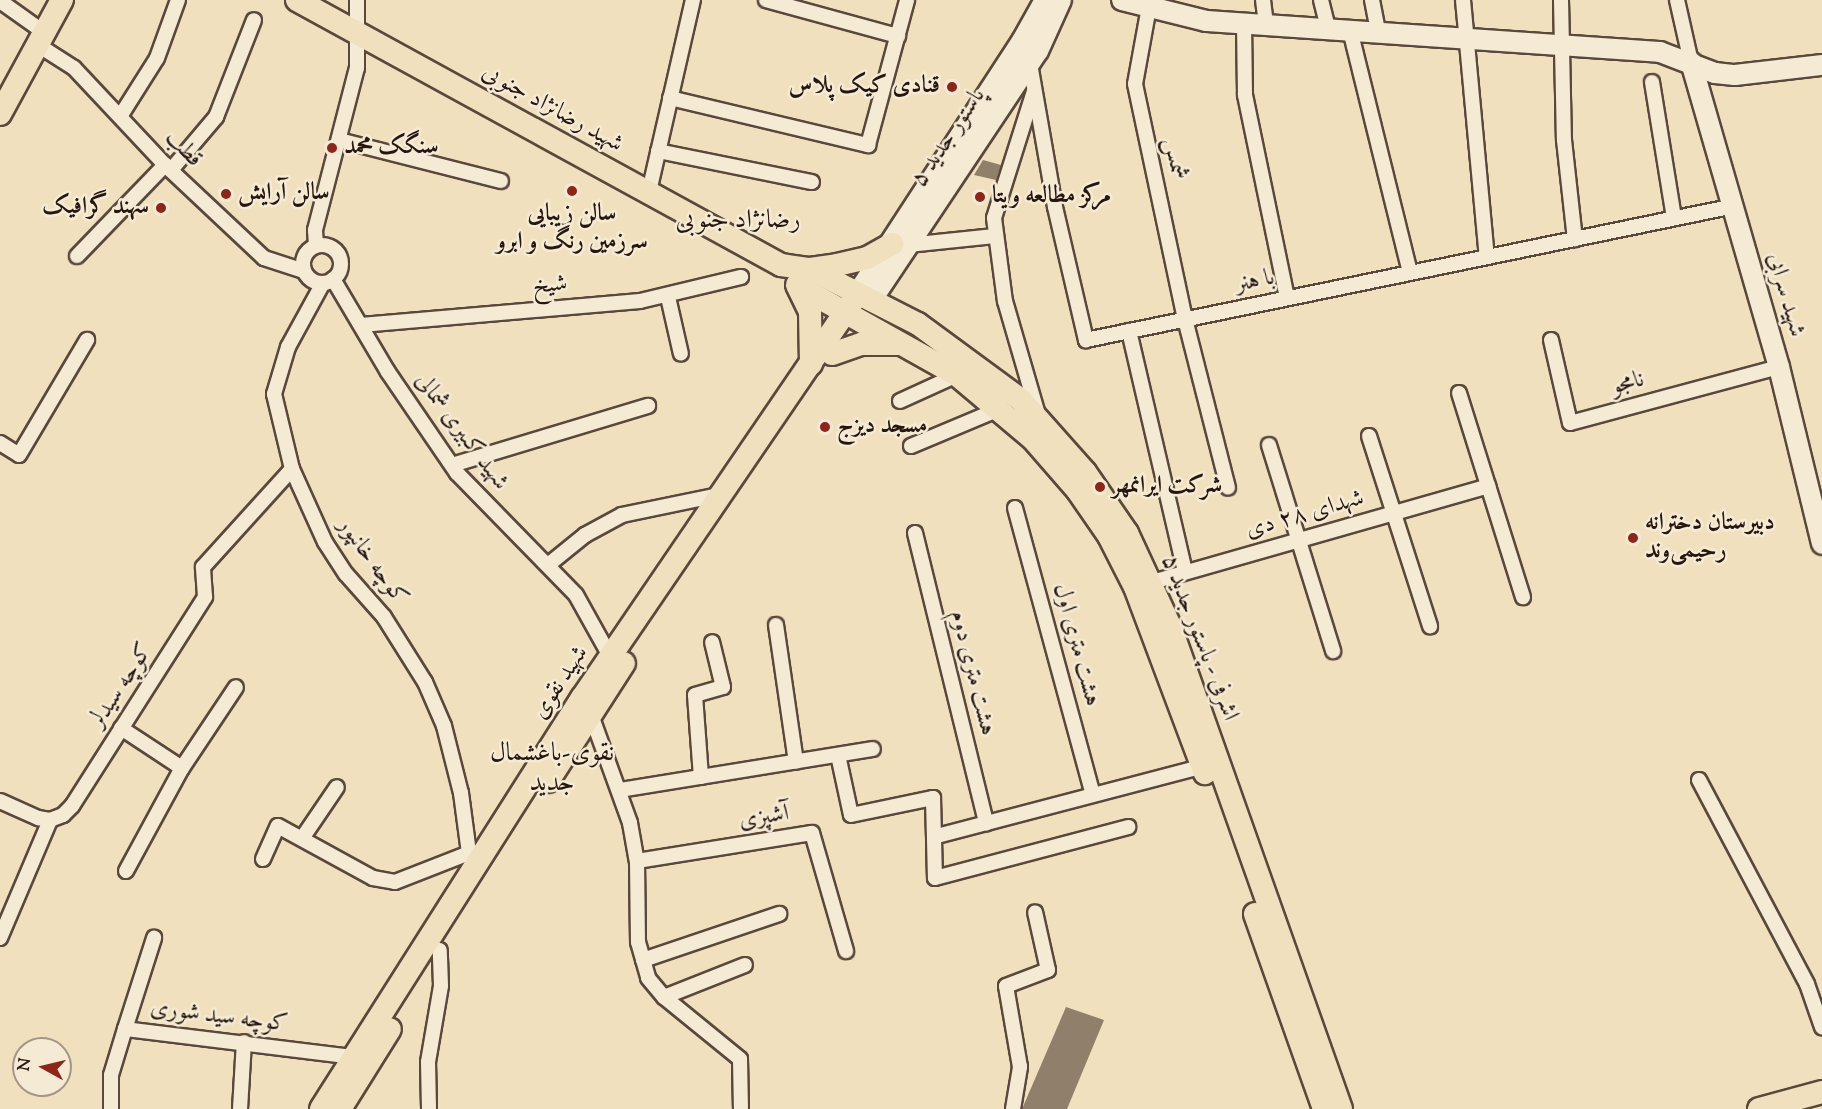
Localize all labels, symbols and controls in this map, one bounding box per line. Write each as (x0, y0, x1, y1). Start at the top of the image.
street label: شهید رضانژاد جنوبی (476, 58, 628, 160)
place label: قنادی کیک پلاس (788, 73, 940, 101)
marker: قنادی کیک پلاس (945, 80, 959, 94)
street label: پاستور جدید ۵ (905, 83, 993, 193)
street label: قطب (158, 124, 208, 174)
place label: سنگک محمد (344, 134, 439, 162)
street label: شمس (1155, 135, 1193, 183)
marker: سنگک محمد (325, 141, 339, 155)
place label: سالن آرایش (238, 180, 330, 208)
place label: مرکز مطالعه ویتا (992, 183, 1111, 211)
marker: سالن زیبایی سرزمین رنگ و ابرو (565, 184, 579, 198)
marker: سالن آرایش (219, 187, 233, 201)
marker: مرکز مطالعه ویتا (973, 190, 987, 204)
place label: سهند گرافیک (42, 194, 149, 222)
marker: سهند گرافیک (154, 201, 168, 215)
place label: سالن زیبایی سرزمین رنگ و ابرو (496, 201, 648, 257)
district label: رضانژاد جنوبی (675, 205, 801, 237)
street label: شهید سرابی (1759, 250, 1811, 340)
street label: با هنر (1233, 264, 1277, 300)
street label: شیخ (531, 270, 569, 302)
street label: نامجو (1608, 366, 1648, 402)
street label: شهید کبیری شمالی (408, 368, 514, 496)
place label: مسجد دیزج (837, 413, 927, 441)
marker: مسجد دیزج (818, 420, 832, 434)
place label: شرکت ایرانمهر (1112, 473, 1222, 501)
marker: شرکت ایرانمهر (1093, 480, 1107, 494)
street label: شهدای ۲۸ دی (1243, 484, 1367, 546)
place label: دبیرستان دخترانه رحیمی‌وند (1645, 510, 1775, 566)
street label: کوچه خانپور (331, 513, 413, 611)
marker: دبیرستان دخترانه رحیمی‌وند (1626, 531, 1640, 545)
street label: اشرفی - پاستور جدید ۵ (1154, 551, 1244, 725)
street label: هشت متری اول (1046, 580, 1106, 710)
street label: هشت متری دوم (943, 607, 1001, 739)
street label: کوچه سیدلر (84, 638, 160, 734)
street label: شهید نقوی (527, 641, 595, 725)
district label: نقوی-باغشمال جدید (490, 738, 614, 800)
street label: آشپزی (737, 800, 791, 836)
street label: کوچه سید شوری (148, 994, 290, 1040)
north arrow (12, 1037, 72, 1097)
text: N (13, 1057, 38, 1073)

